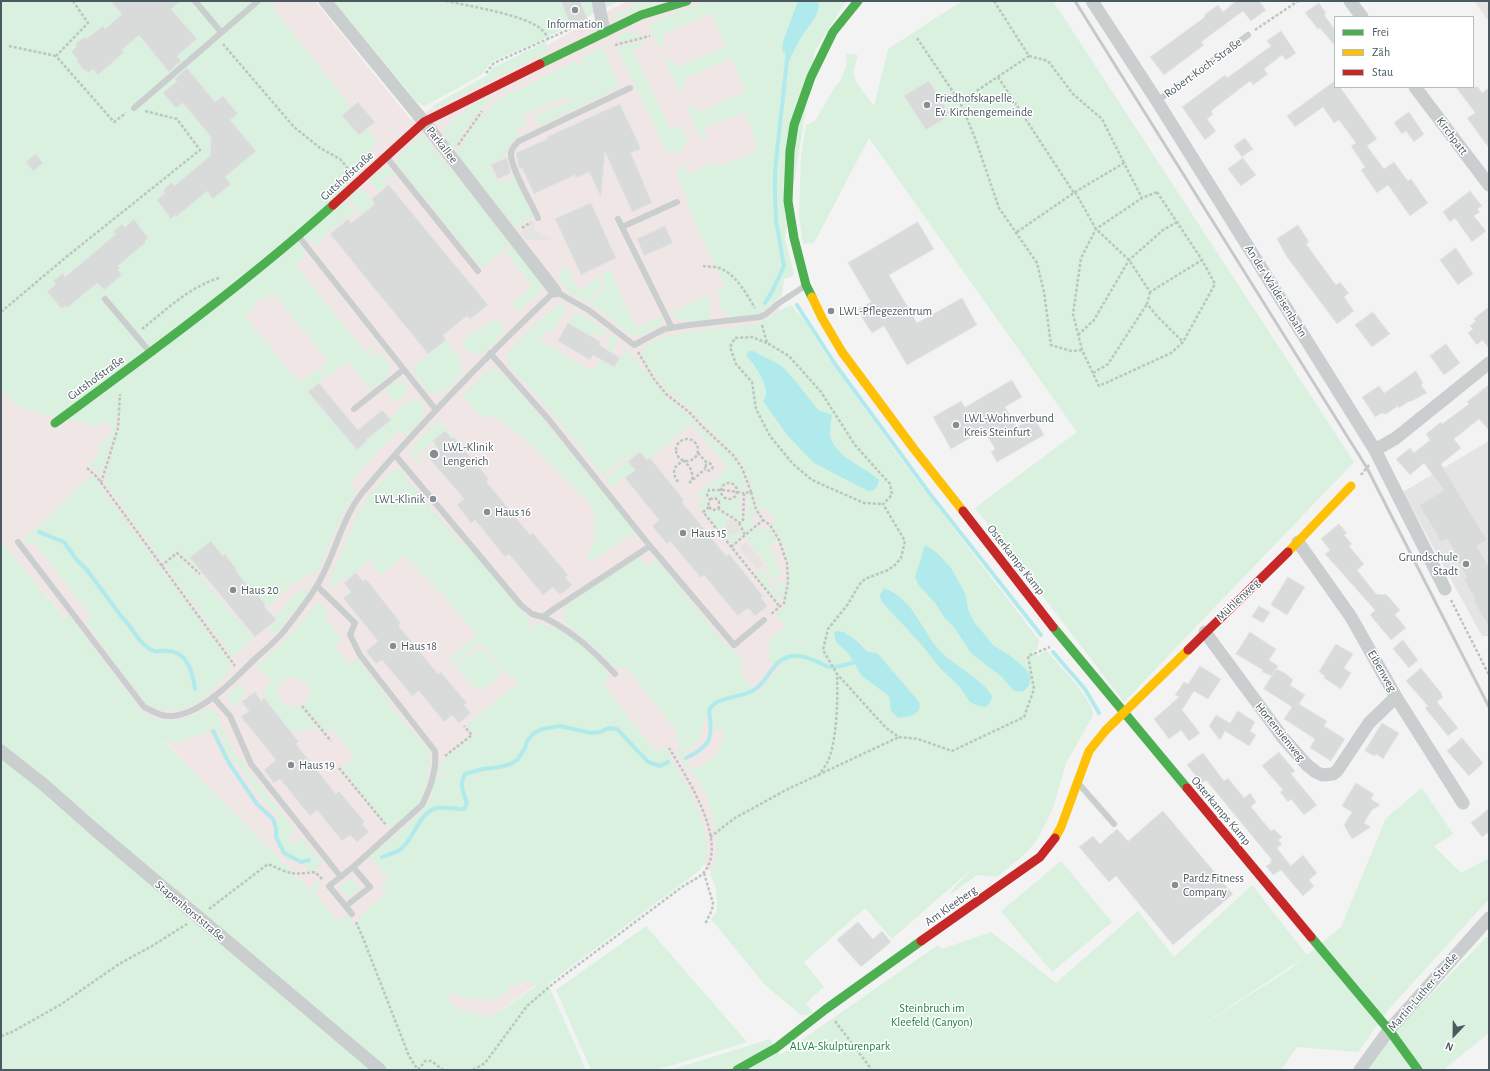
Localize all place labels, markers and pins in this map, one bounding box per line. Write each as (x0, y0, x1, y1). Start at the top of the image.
marker: Information (570, 5, 580, 15)
place label: Information (547, 17, 603, 31)
place label: Friedhofskapelle, Ev. Kirchengemeinde (935, 91, 1033, 119)
marker: Friedhofskapelle, Ev. Kirchengemeinde (922, 100, 932, 110)
place label: LWL-Pflegezentrum (839, 304, 932, 318)
marker: LWL-Pflegezentrum (826, 306, 836, 316)
place label: LWL-Wohnverbund Kreis Steinfurt (964, 411, 1054, 439)
marker: LWL-Wohnverbund Kreis Steinfurt (951, 420, 961, 430)
place label: LWL-Klinik Lengerich (443, 440, 493, 468)
marker: LWL-Klinik Lengerich (428, 448, 440, 460)
place label: LWL-Klinik (375, 492, 425, 506)
marker: LWL-Klinik (428, 494, 438, 504)
place label: Haus 16 (495, 505, 531, 519)
marker: Haus 16 (482, 507, 492, 517)
place label: Haus 15 (691, 526, 726, 540)
marker: Haus 15 (678, 528, 688, 538)
place label: Grundschule Stadt (1399, 550, 1458, 578)
marker: Grundschule Stadt (1461, 559, 1471, 569)
place label: Haus 20 (241, 583, 279, 597)
marker: Haus 20 (228, 585, 238, 595)
place label: Haus 18 (401, 639, 437, 653)
marker: Haus 18 (388, 641, 398, 651)
place label: Haus 19 (299, 758, 335, 772)
marker: Haus 19 (286, 760, 296, 770)
place label: Pardz Fitness Company (1183, 871, 1244, 899)
marker: Pardz Fitness Company (1170, 880, 1180, 890)

